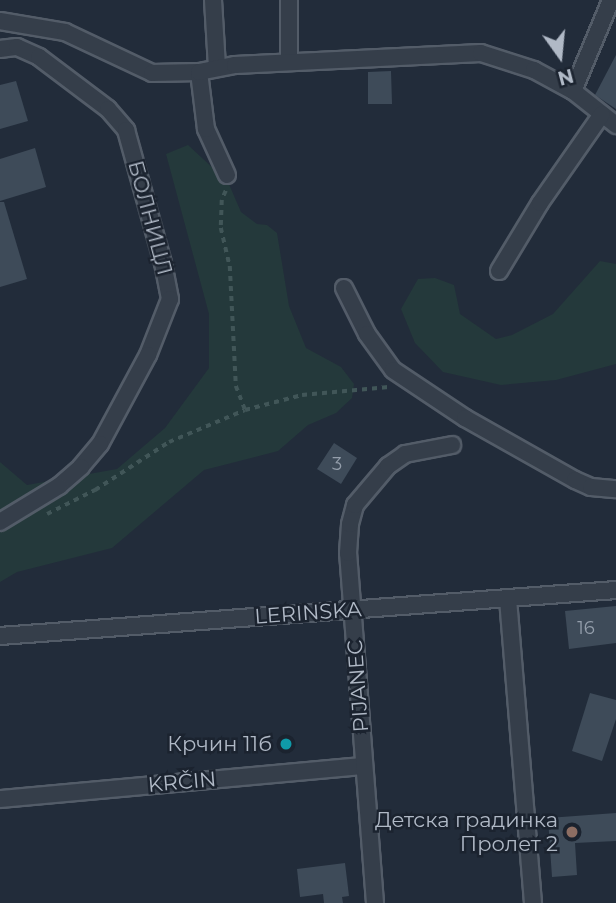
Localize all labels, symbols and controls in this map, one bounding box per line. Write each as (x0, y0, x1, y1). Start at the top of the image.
north arrow (525, 21, 595, 91)
text: N (555, 64, 576, 90)
street label: БОЛНИЦЛ (123, 158, 177, 278)
house number: 3 (332, 453, 342, 475)
street label: LERINSKA (254, 597, 362, 629)
house number: 16 (577, 617, 595, 639)
street label: PIJANEC (342, 639, 374, 733)
place label: Крчин 11б (167, 731, 272, 757)
marker: Крчин 11б (278, 736, 294, 752)
street label: KRČIN (147, 766, 217, 798)
place label: Детска градинка Пролет 2 (375, 807, 558, 857)
marker: Детска градинка Пролет 2 (564, 824, 580, 840)

